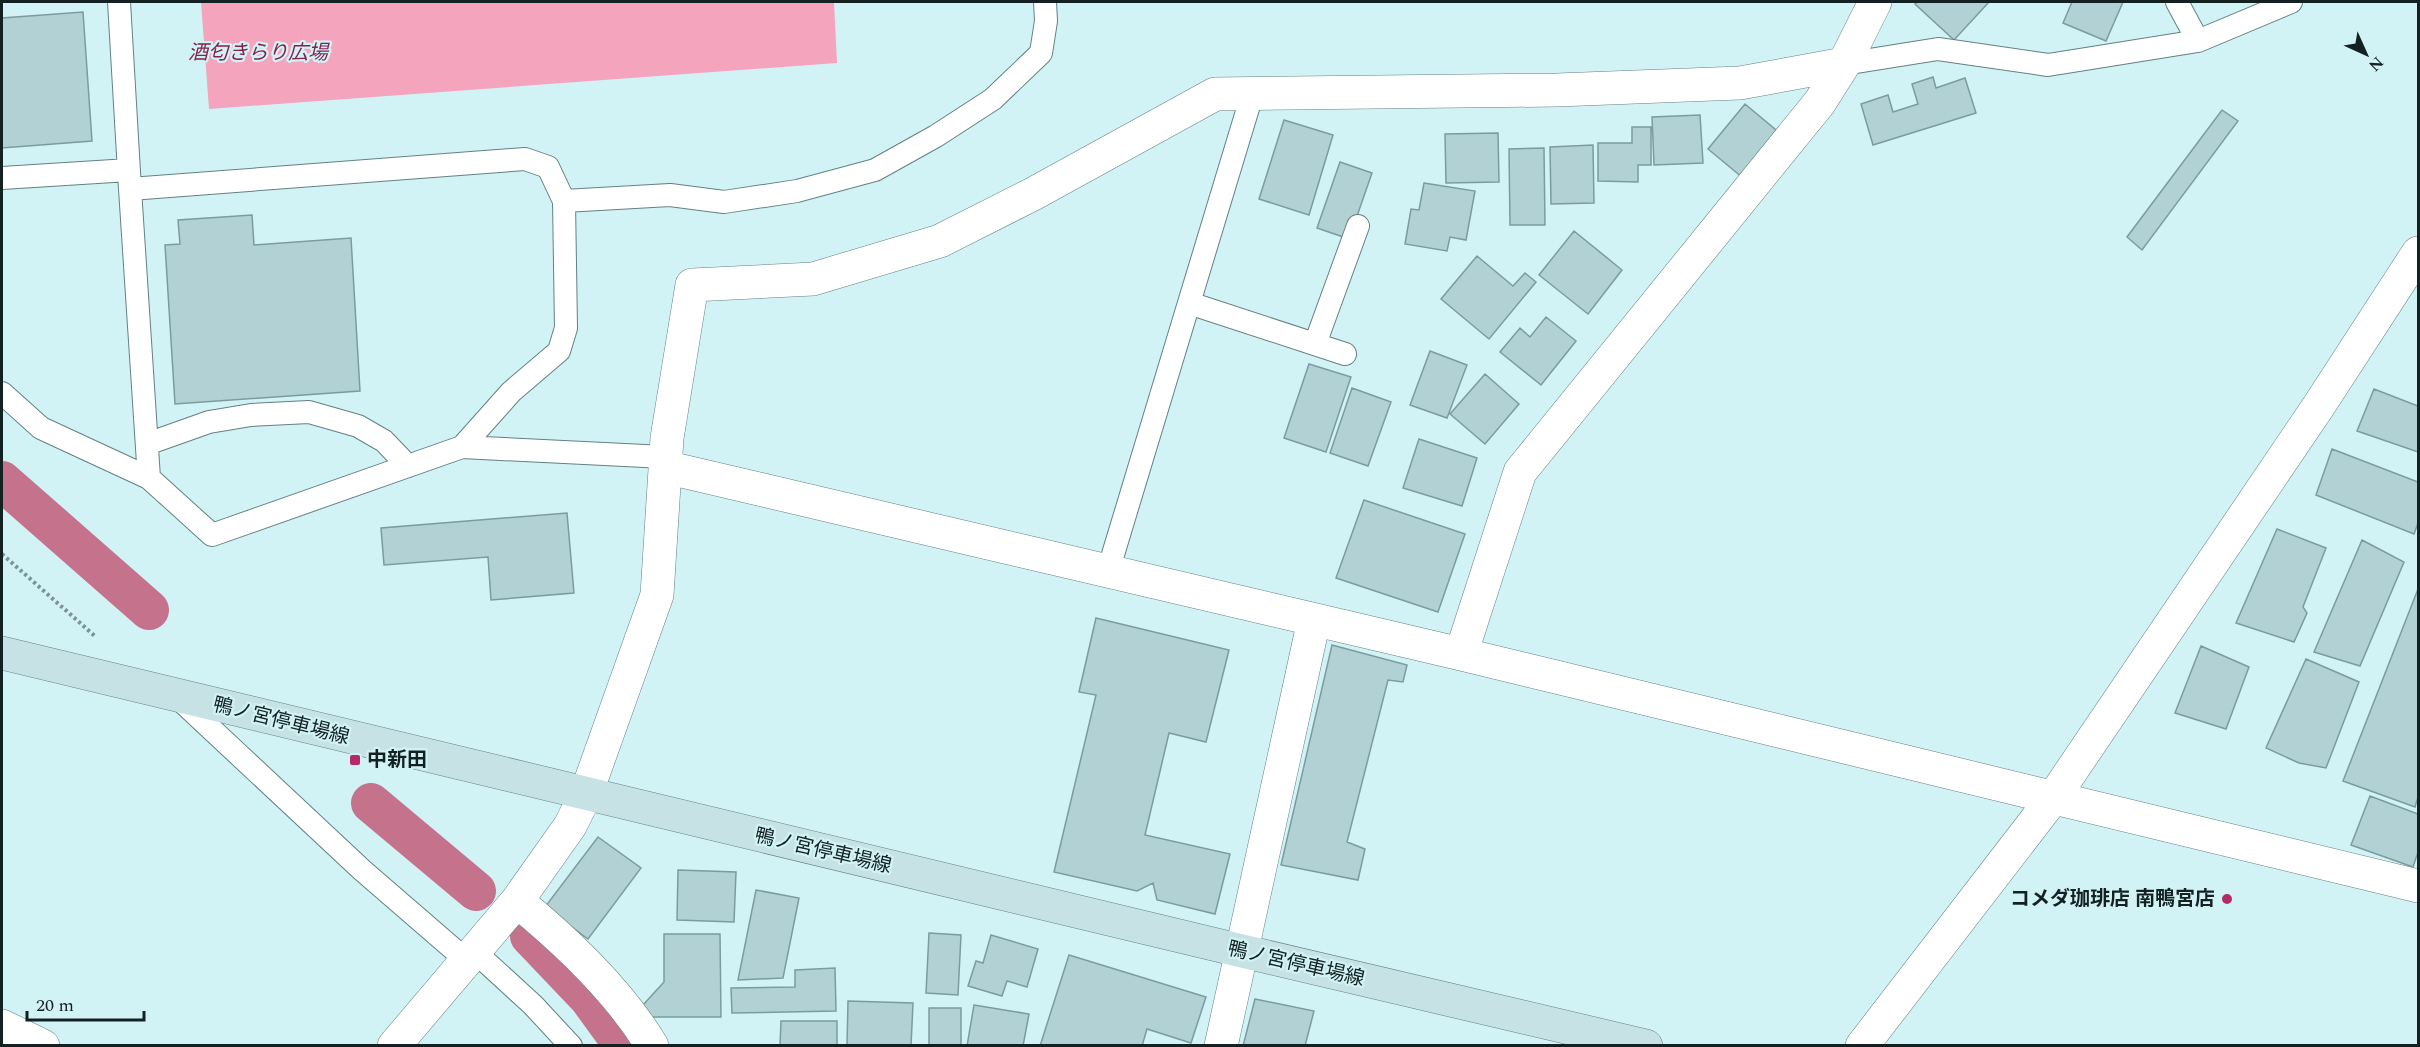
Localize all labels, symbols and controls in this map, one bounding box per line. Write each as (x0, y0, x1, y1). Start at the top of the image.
north arrow (2336, 24, 2396, 84)
park label: 酒匂きらり広場 (188, 38, 330, 68)
text: N (2363, 51, 2389, 77)
street label: 鴨ノ宮停車場線 (209, 690, 353, 752)
place label: 中新田 (367, 745, 427, 775)
marker: 中新田 (348, 753, 362, 767)
street label: 鴨ノ宮停車場線 (751, 821, 895, 881)
place label: コメダ珈琲店 南鴨宮店 (2010, 884, 2215, 914)
marker: コメダ珈琲店 南鴨宮店 (2220, 892, 2234, 906)
street label: 鴨ノ宮停車場線 (1224, 934, 1368, 994)
scale bar (27, 984, 144, 1022)
text: 20 m (36, 992, 74, 1019)

